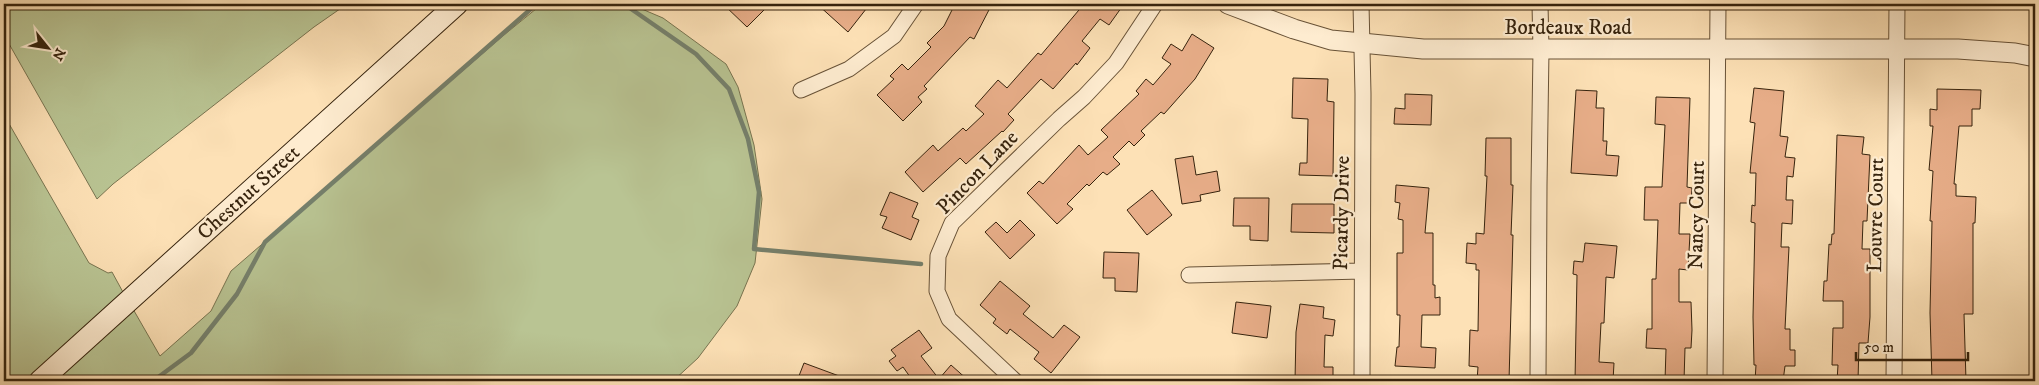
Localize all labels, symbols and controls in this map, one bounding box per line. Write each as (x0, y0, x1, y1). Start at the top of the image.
street label: Bordeaux Road (1504, 15, 1632, 41)
north arrow (22, 22, 72, 72)
text: N (47, 45, 69, 64)
street label: Pincon Lane (931, 125, 1024, 220)
street label: Chestnut Street (192, 140, 306, 246)
street label: Picardy Drive (1328, 155, 1356, 271)
street label: Louvre Court (1862, 157, 1890, 273)
street label: Nancy Court (1683, 160, 1711, 270)
scale bar (1856, 330, 1969, 362)
text: 50 m (1864, 338, 1894, 357)

